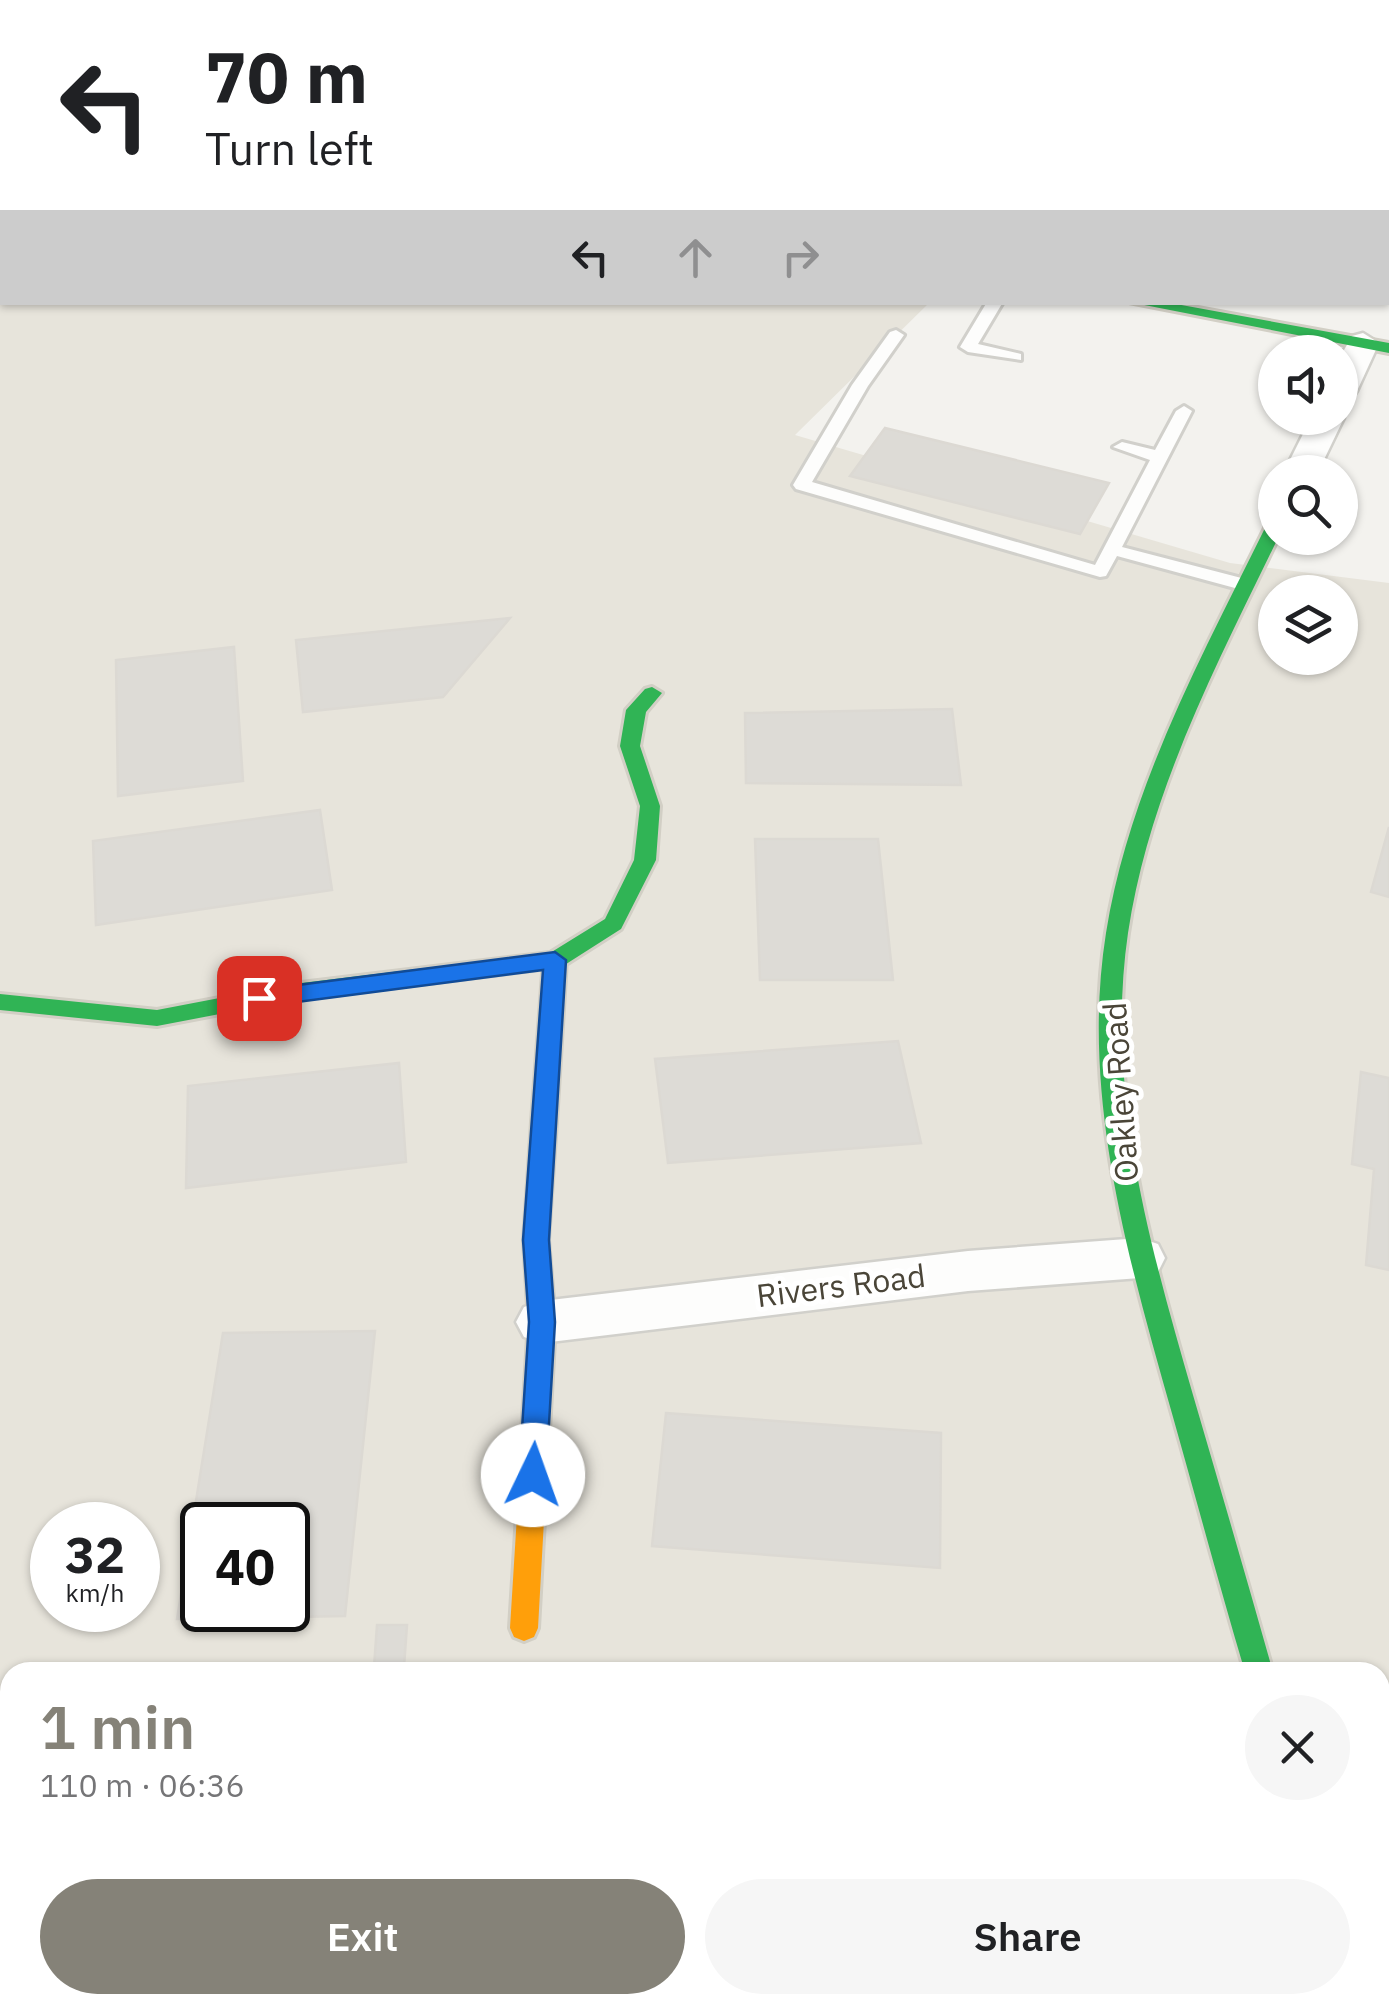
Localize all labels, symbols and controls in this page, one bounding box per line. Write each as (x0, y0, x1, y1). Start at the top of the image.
text: 70 m (205, 31, 368, 122)
icon: left (40, 40, 170, 170)
text: Turn left (205, 119, 374, 177)
icon: left (563, 230, 618, 285)
icon: ahead (668, 230, 723, 285)
icon: right (773, 230, 828, 285)
map controls (1258, 335, 1358, 675)
button: sound (1258, 335, 1358, 435)
button: search (1258, 455, 1358, 555)
button: layers (1258, 575, 1358, 675)
pin (217, 956, 302, 1041)
icon: arrive (232, 971, 287, 1026)
street label: Oakley Road (1093, 1001, 1147, 1183)
street label: Rivers Road (754, 1254, 928, 1316)
position arrow (481, 1423, 585, 1527)
speed limit sign: 40 (180, 1502, 310, 1632)
text: 32 (65, 1522, 125, 1587)
text: km/h (66, 1576, 124, 1609)
text: 1 min (40, 1687, 195, 1766)
button: close (1245, 1695, 1350, 1800)
text: 110 m · 06:36 (40, 1764, 245, 1806)
button: Exit (40, 1879, 685, 1994)
button: Share (705, 1879, 1350, 1994)

